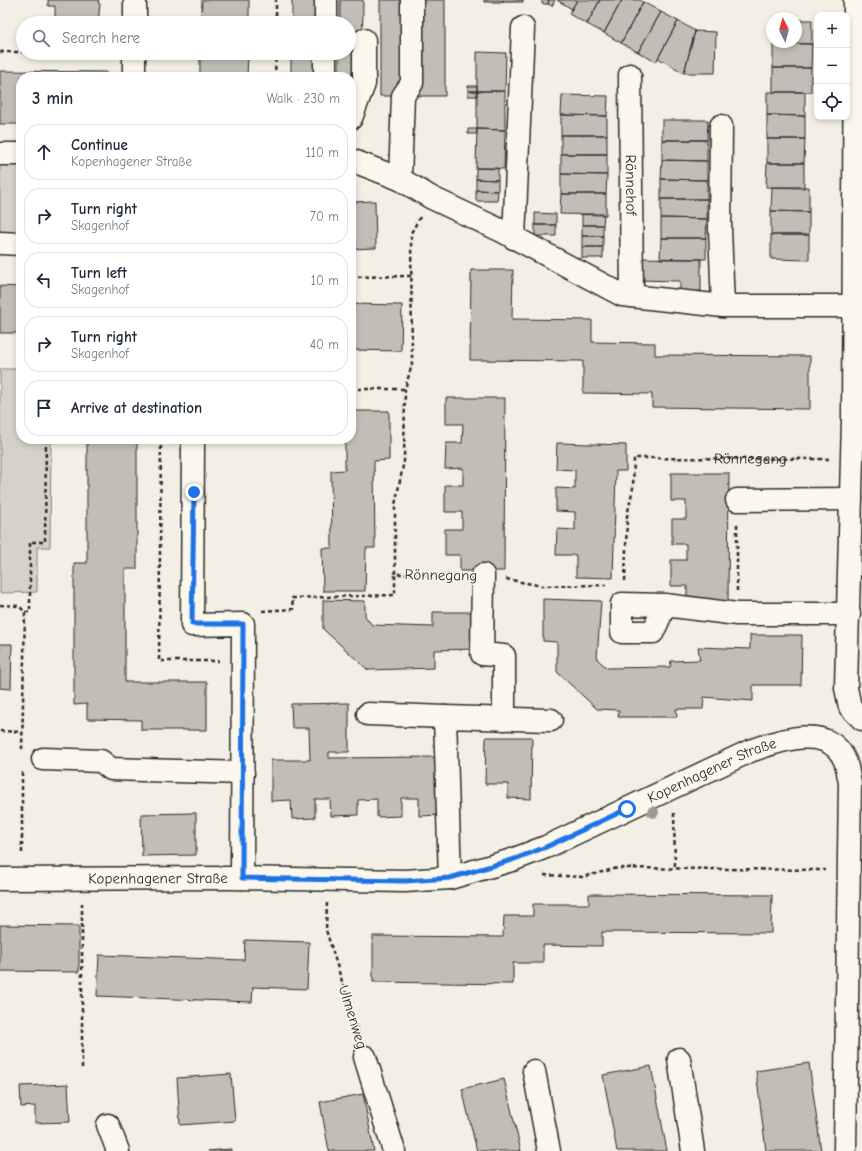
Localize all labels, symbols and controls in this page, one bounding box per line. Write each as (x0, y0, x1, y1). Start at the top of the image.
north arrow (766, 12, 802, 48)
map controls (814, 12, 850, 120)
button: + (814, 12, 850, 48)
search box (16, 16, 356, 60)
icon: search (30, 27, 52, 49)
text: Search here (62, 29, 140, 47)
button: − (814, 48, 850, 84)
button: locate (814, 84, 850, 120)
text: 3 min (32, 89, 73, 108)
text: Walk · 230 m (266, 91, 340, 106)
text: Continue (71, 136, 128, 154)
icon: ahead (33, 141, 55, 163)
text: 110 m (306, 145, 339, 160)
text: Kopenhagener Straße (71, 154, 192, 169)
street label: Rönnehof (622, 154, 640, 216)
text: Turn right (71, 200, 137, 218)
icon: right (33, 205, 55, 227)
text: 70 m (310, 209, 339, 224)
text: Skagenhof (71, 218, 129, 233)
text: Turn left (71, 264, 127, 282)
icon: left (33, 269, 55, 291)
text: 10 m (311, 273, 339, 288)
text: Skagenhof (71, 282, 129, 297)
text: Turn right (71, 328, 137, 346)
icon: right (33, 333, 55, 355)
text: 40 m (310, 337, 339, 352)
text: Skagenhof (71, 346, 129, 361)
icon: arrive (33, 397, 55, 419)
text: Arrive at destination (71, 399, 202, 417)
street label: Rönnegang (714, 449, 787, 468)
route end (185, 483, 203, 501)
street label: Rönnegang (404, 565, 478, 585)
street label: Kopenhagener Straße (645, 734, 779, 807)
route start (618, 800, 636, 818)
street label: Kopenhagener Straße (88, 869, 228, 888)
street label: Ulmenweg (335, 983, 371, 1051)

